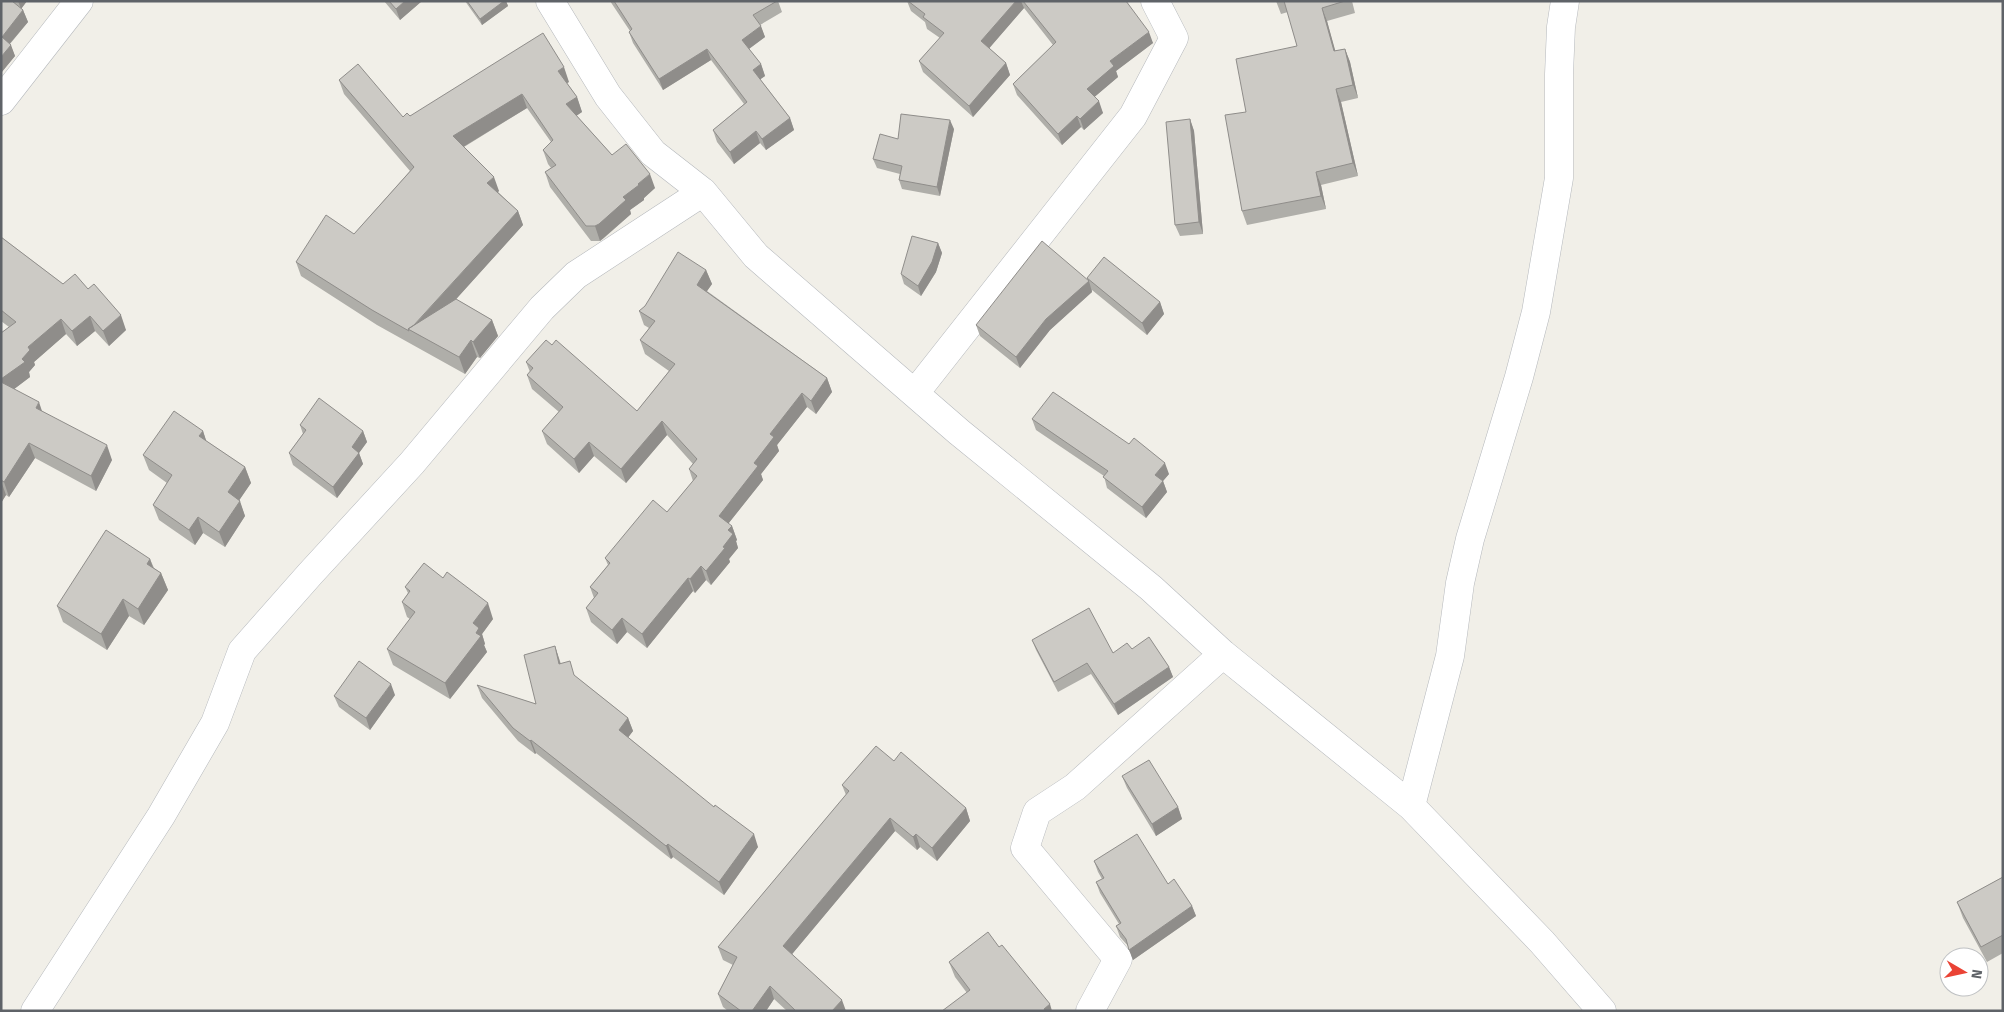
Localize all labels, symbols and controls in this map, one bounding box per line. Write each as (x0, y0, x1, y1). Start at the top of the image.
north arrow (1939, 947, 1989, 997)
text: N (1967, 968, 1985, 980)

